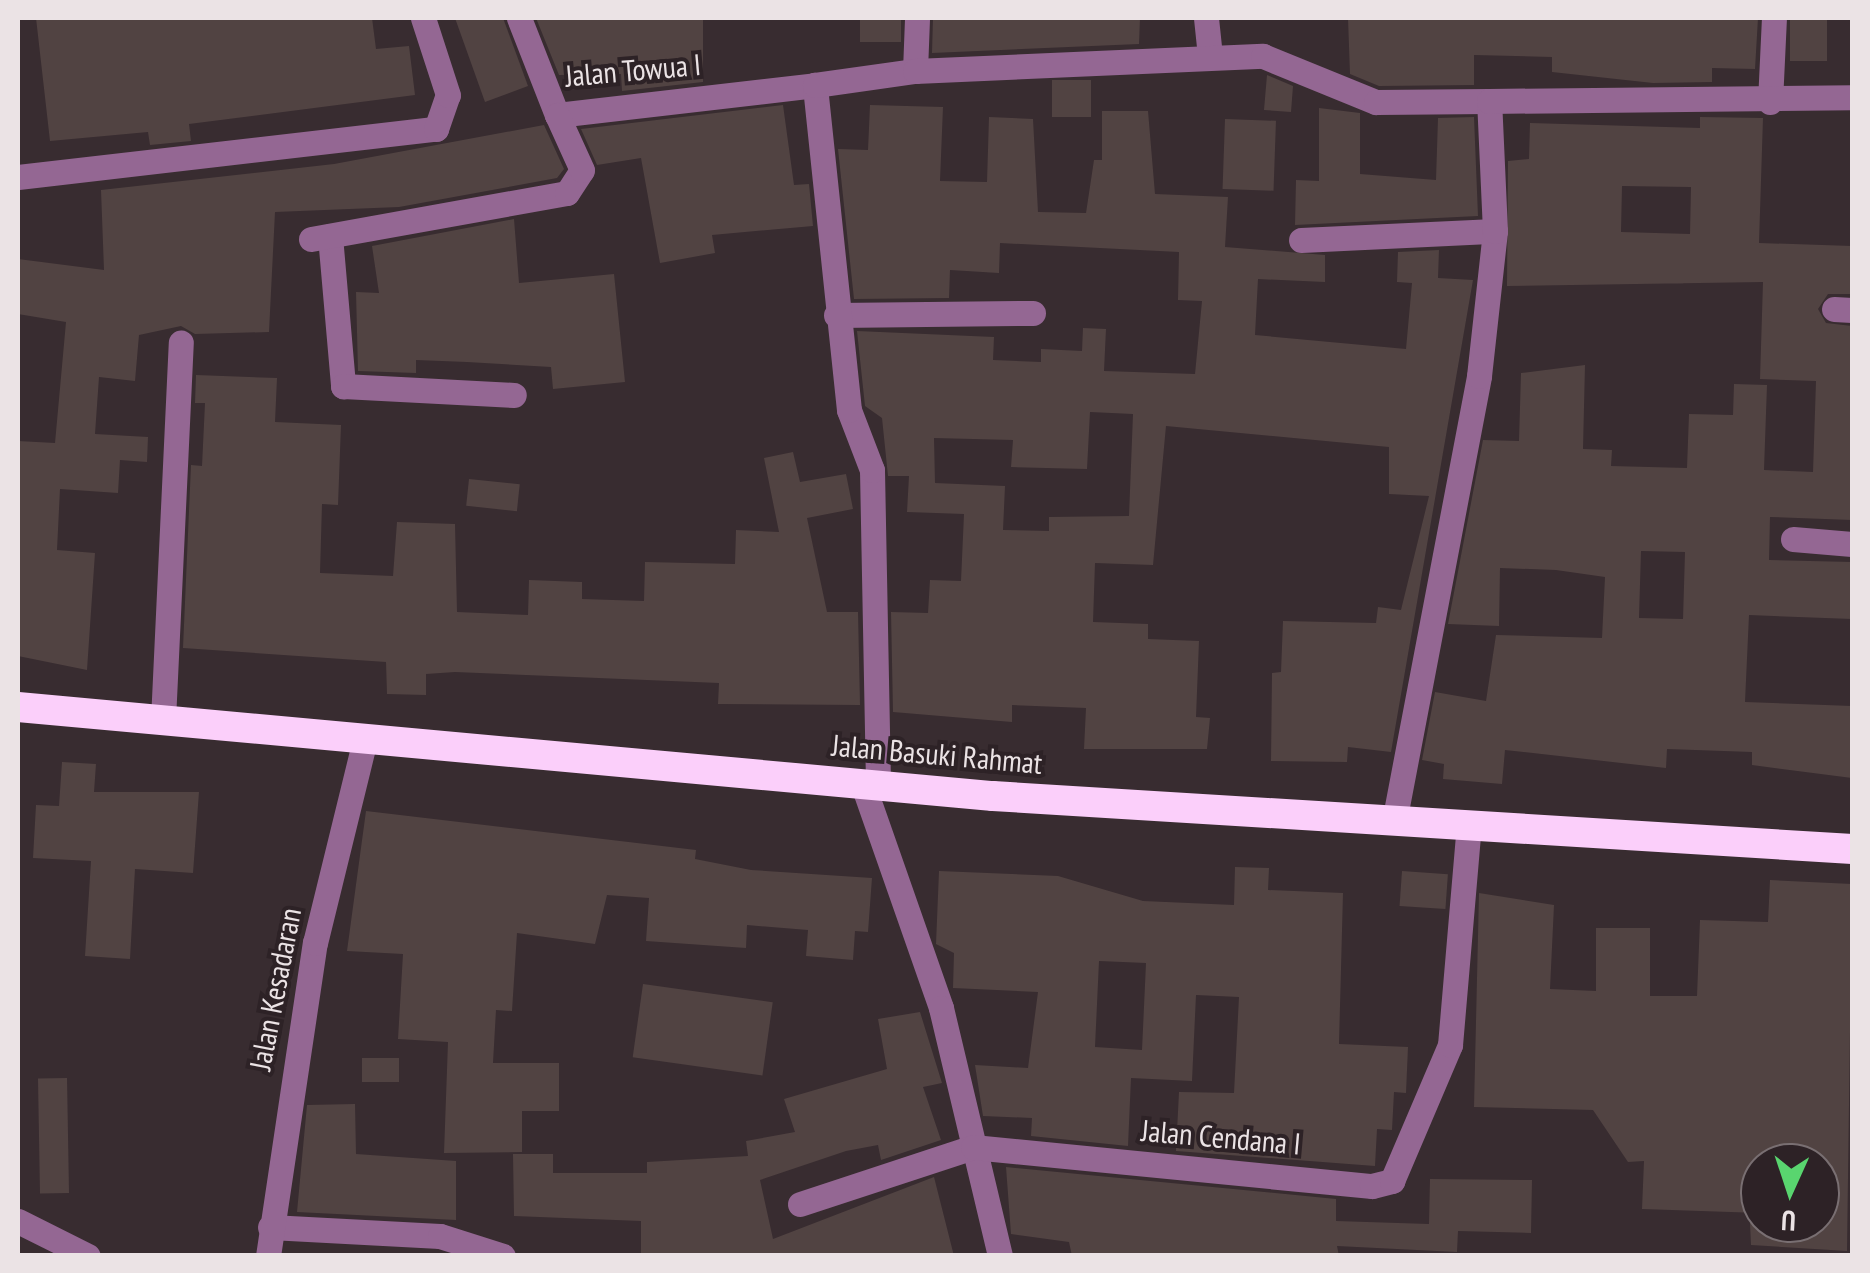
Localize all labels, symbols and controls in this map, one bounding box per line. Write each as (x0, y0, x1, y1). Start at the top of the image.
street label: Jalan Towua I (563, 46, 703, 94)
street label: Jalan Basuki Rahmat (830, 727, 1044, 781)
street label: Jalan Kesadaran (242, 905, 308, 1073)
street label: Jalan Cendana I (1140, 1112, 1302, 1162)
north arrow (1740, 1143, 1840, 1243)
text: U (1780, 1203, 1797, 1240)

